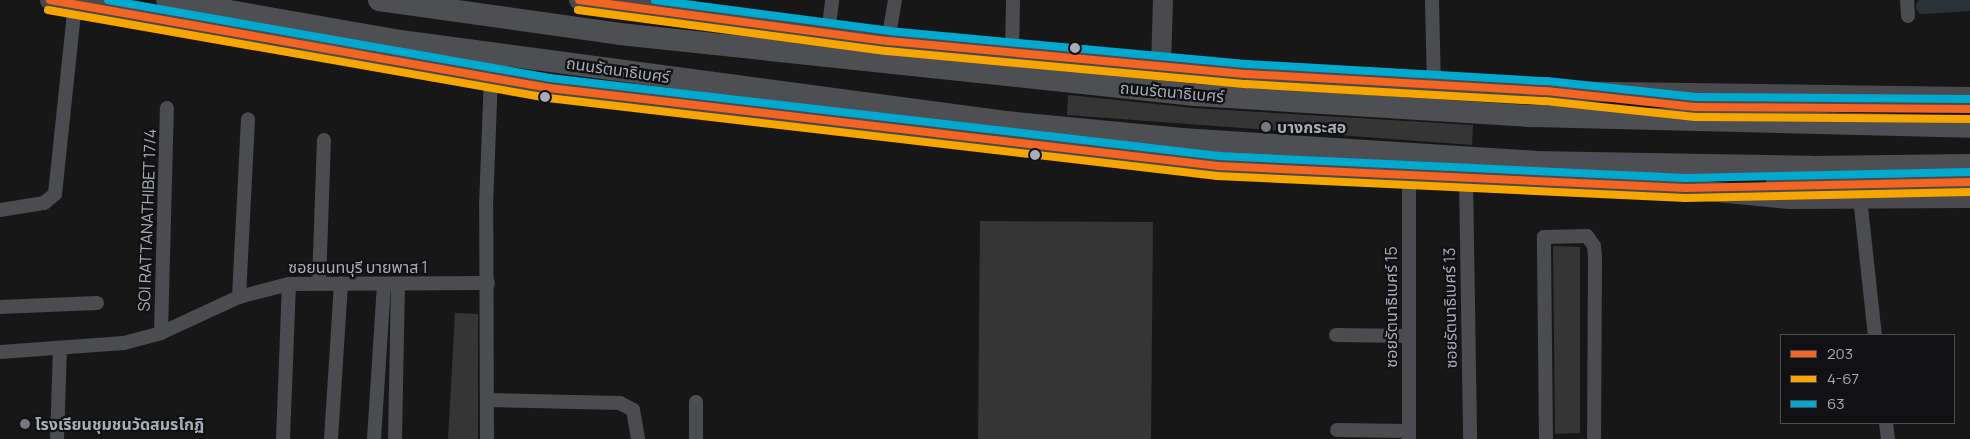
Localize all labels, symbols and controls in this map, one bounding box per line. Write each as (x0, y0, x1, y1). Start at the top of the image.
unlabelled marker (1070, 43, 1080, 53)
street label: ถนนรัตนาธิเบศร์ (565, 53, 671, 87)
street label: ถนนรัตนาธิเบศร์ (1119, 78, 1225, 106)
unlabelled marker (540, 92, 550, 102)
place label: บางกระสอ (1277, 117, 1346, 137)
marker: บางกระสอ (1259, 120, 1273, 134)
street label: SOI RATTANATHIBET 17/4 (134, 128, 160, 312)
unlabelled marker (1030, 150, 1040, 160)
street label: ซอยรัตนาธิเบศร์ 15 (1381, 246, 1401, 368)
street label: ซอยรัตนาธิเบศร์ 13 (1439, 247, 1461, 369)
street label: ซอยนนทบุรี บายพาส 1 (288, 257, 428, 277)
legend (1780, 334, 1955, 424)
text: 203 (1827, 343, 1853, 364)
text: 4-67 (1827, 368, 1859, 389)
text: 63 (1827, 393, 1845, 414)
place label: โรงเรียนชุมชนวัดสมรโกฏิ (35, 414, 204, 434)
marker: โรงเรียนชุมชนวัดสมรโกฏิ (19, 418, 31, 430)

